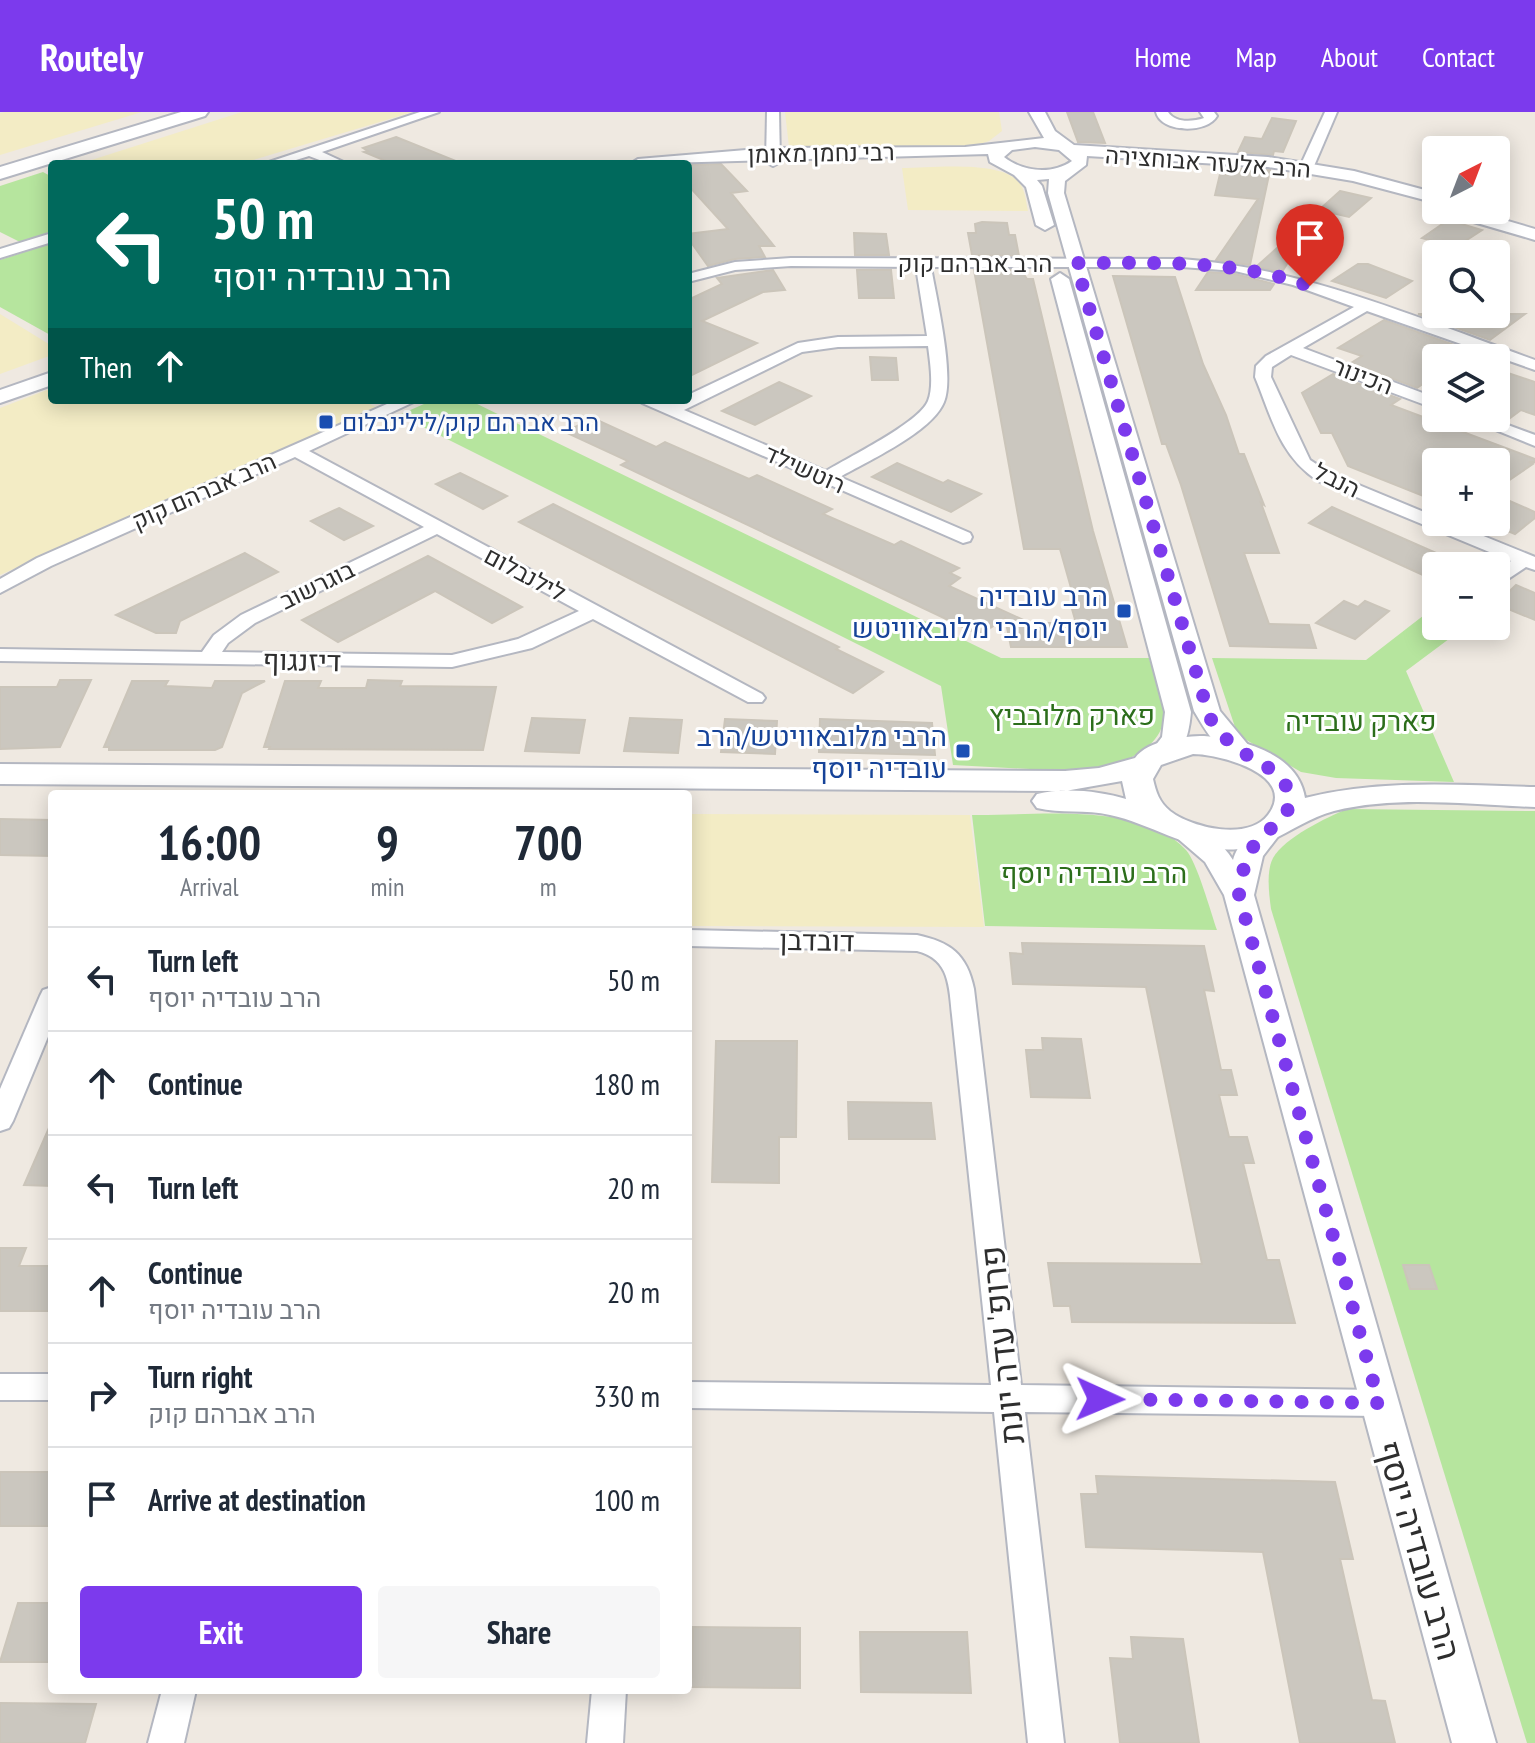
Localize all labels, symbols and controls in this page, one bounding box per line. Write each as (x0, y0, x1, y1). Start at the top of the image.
text: Routely (40, 32, 143, 81)
text: Home (1135, 38, 1191, 75)
text: Map (1235, 38, 1277, 75)
text: About (1321, 38, 1378, 75)
text: Contact (1422, 38, 1495, 75)
street label: רבי נחמן מאומן (747, 136, 895, 170)
north arrow (1422, 136, 1510, 224)
map controls (1422, 136, 1510, 640)
street label: הרב אלעזר אבוחצירה (1104, 139, 1312, 185)
text: 50 m (212, 182, 314, 254)
icon: left (80, 192, 184, 296)
pin (1276, 204, 1344, 286)
icon: arrive (1288, 216, 1332, 260)
button: search (1422, 240, 1510, 328)
street label: הרב אברהם קוק (898, 248, 1052, 279)
text: הרב עובדיה יוסף (212, 253, 452, 300)
icon: ahead (148, 344, 192, 388)
button: layers (1422, 344, 1510, 432)
text: Then (80, 347, 132, 386)
street label: הכינור (1329, 350, 1397, 402)
place label: הרב אברהם קוק/לילינבלום (342, 407, 599, 438)
marker: הרב אברהם קוק/לילינבלום (317, 413, 335, 431)
street label: רוטשילד (760, 438, 850, 500)
street label: הרב אברהם קוק (127, 445, 281, 537)
button: + (1422, 448, 1510, 536)
street label: הנבל (1309, 456, 1365, 504)
street label: לילנבלום (479, 540, 571, 608)
button: − (1422, 552, 1510, 640)
street label: בוגרשוב (274, 553, 360, 616)
place label: הרב עובדיה יוסף/הרבי מלובאוויטש (852, 577, 1108, 646)
marker: הרב עובדיה יוסף/הרבי מלובאוויטש (1115, 602, 1133, 620)
street label: דיזנגוף (262, 641, 342, 679)
park label: פארק מלובביץ (989, 696, 1155, 733)
park label: פארק עובדיה (1285, 702, 1437, 739)
place label: הרבי מלובאוויטש/הרב עובדיה יוסף (697, 717, 947, 786)
marker: הרבי מלובאוויטש/הרב עובדיה יוסף (954, 742, 972, 760)
text: 16:00 (157, 811, 261, 873)
text: 9 (376, 811, 399, 873)
text: 700 (514, 811, 583, 873)
park label: הרב עובדיה יוסף (1001, 854, 1187, 891)
text: Arrival (180, 870, 239, 903)
text: min (370, 870, 404, 903)
text: m (540, 870, 557, 903)
street label: דובדבן (779, 921, 855, 959)
text: Turn left (148, 941, 238, 980)
icon: left (80, 957, 124, 1001)
text: 50 m (607, 960, 660, 999)
text: הרב עובדיה יוסף (148, 981, 321, 1014)
icon: ahead (80, 1061, 124, 1105)
text: Continue (148, 1064, 243, 1103)
text: 180 m (594, 1064, 660, 1103)
icon: left (80, 1165, 124, 1209)
text: Turn left (148, 1168, 238, 1207)
text: 20 m (607, 1168, 660, 1207)
street label: פרופ' עדה יונת (969, 1244, 1033, 1446)
text: Continue (148, 1253, 243, 1292)
icon: ahead (80, 1269, 124, 1313)
text: 20 m (607, 1272, 660, 1311)
text: הרב עובדיה יוסף (148, 1293, 321, 1326)
text: Turn right (148, 1357, 252, 1396)
position arrow (1058, 1357, 1142, 1441)
icon: right (80, 1373, 124, 1417)
text: 330 m (594, 1376, 660, 1415)
text: הרב אברהם קוק (148, 1397, 316, 1430)
street label: הרב עובדיה יוסף (1368, 1435, 1472, 1665)
icon: arrive (80, 1477, 124, 1521)
text: Arrive at destination (148, 1480, 366, 1519)
text: 100 m (594, 1480, 660, 1519)
button: Exit (80, 1586, 362, 1678)
button: Share (378, 1586, 660, 1678)

